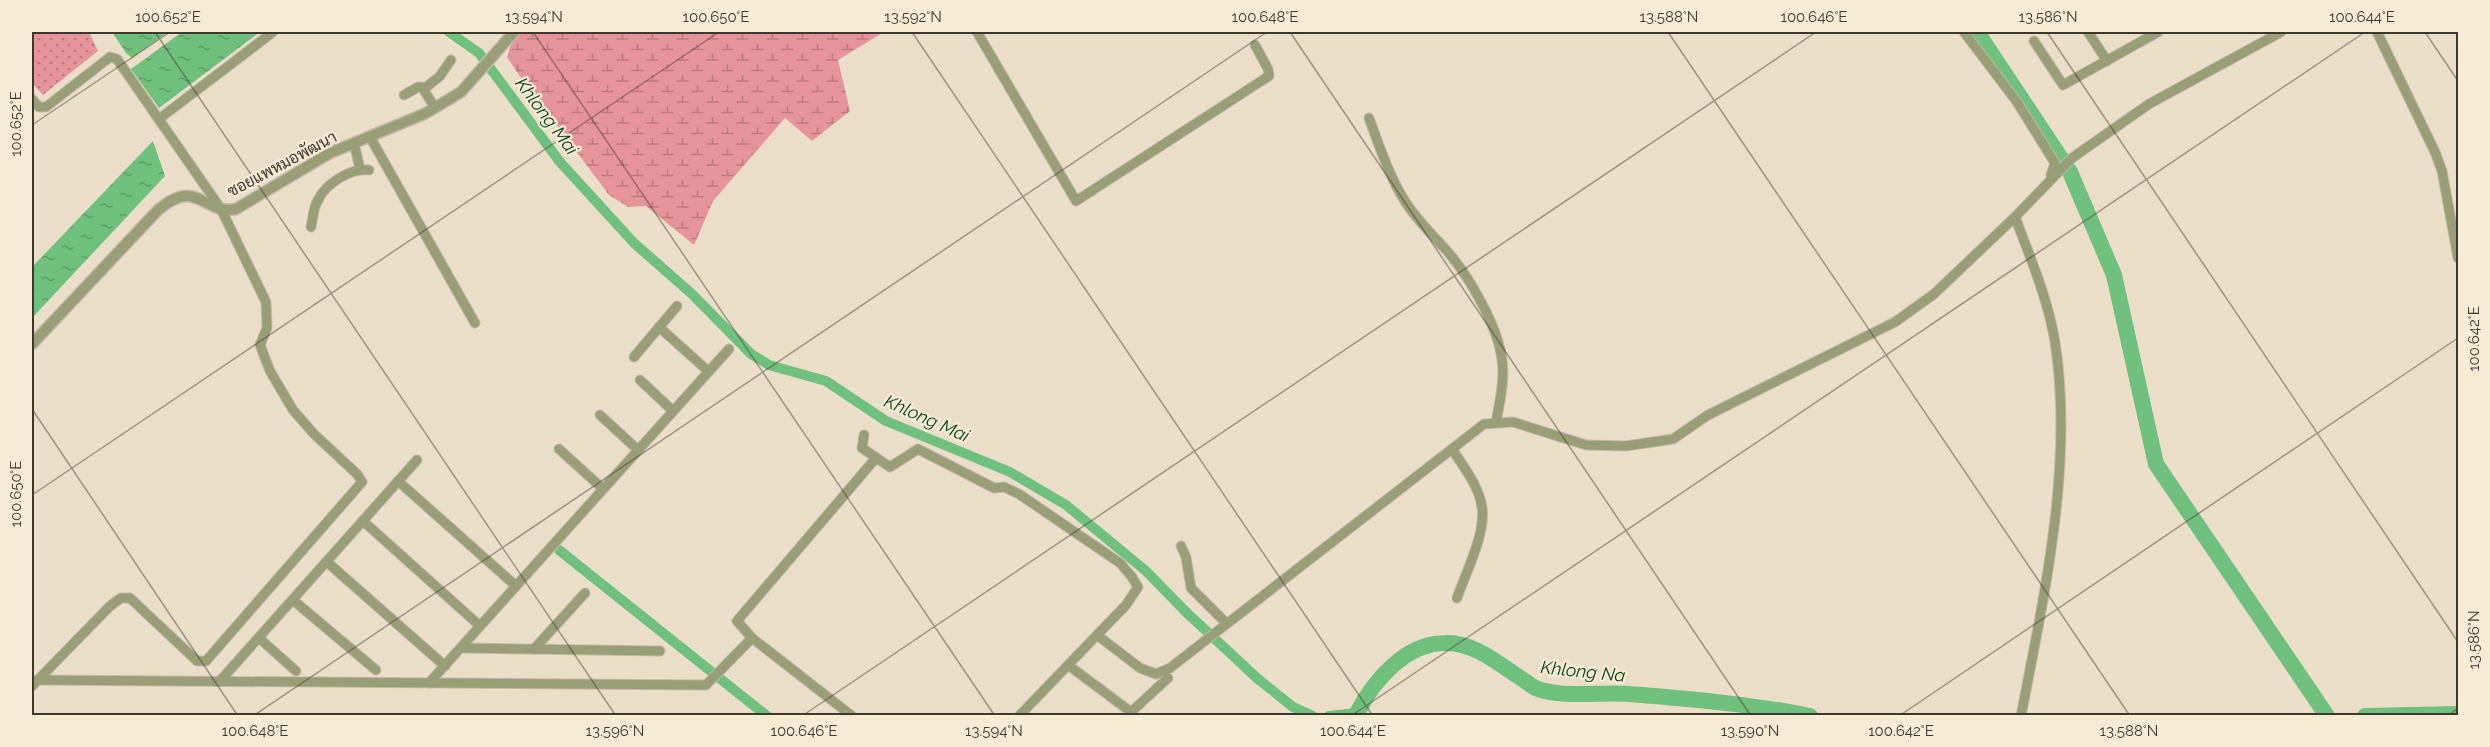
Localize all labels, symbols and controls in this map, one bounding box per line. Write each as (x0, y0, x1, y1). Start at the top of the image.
text: 100.652°E (135, 8, 201, 26)
text: 13.594°N (505, 8, 563, 26)
text: 100.650°E (683, 8, 749, 26)
text: 13.592°N (884, 8, 942, 26)
text: 100.648°E (1232, 8, 1298, 26)
text: 13.588°N (1640, 8, 1698, 26)
text: 100.646°E (1780, 8, 1848, 26)
text: 13.586°N (2019, 8, 2077, 26)
text: 100.644°E (2329, 8, 2395, 26)
water label: Khlong Mai (511, 73, 583, 160)
text: 100.652°E (7, 91, 25, 157)
street label: ซอยแพหมอพัฒนา (223, 126, 340, 201)
text: 100.642°E (2465, 306, 2483, 372)
water label: Khlong Mai (881, 390, 974, 447)
text: 100.650°E (7, 461, 25, 527)
text: 13.586°N (2465, 611, 2483, 669)
water label: Khlong Na (1540, 656, 1627, 686)
text: 100.648°E (222, 722, 288, 740)
text: 13.596°N (586, 722, 644, 740)
text: 100.646°E (770, 722, 838, 740)
text: 13.594°N (965, 722, 1023, 740)
text: 100.644°E (1320, 722, 1386, 740)
text: 13.590°N (1721, 722, 1779, 740)
text: 100.642°E (1868, 722, 1934, 740)
text: 13.588°N (2100, 722, 2158, 740)

